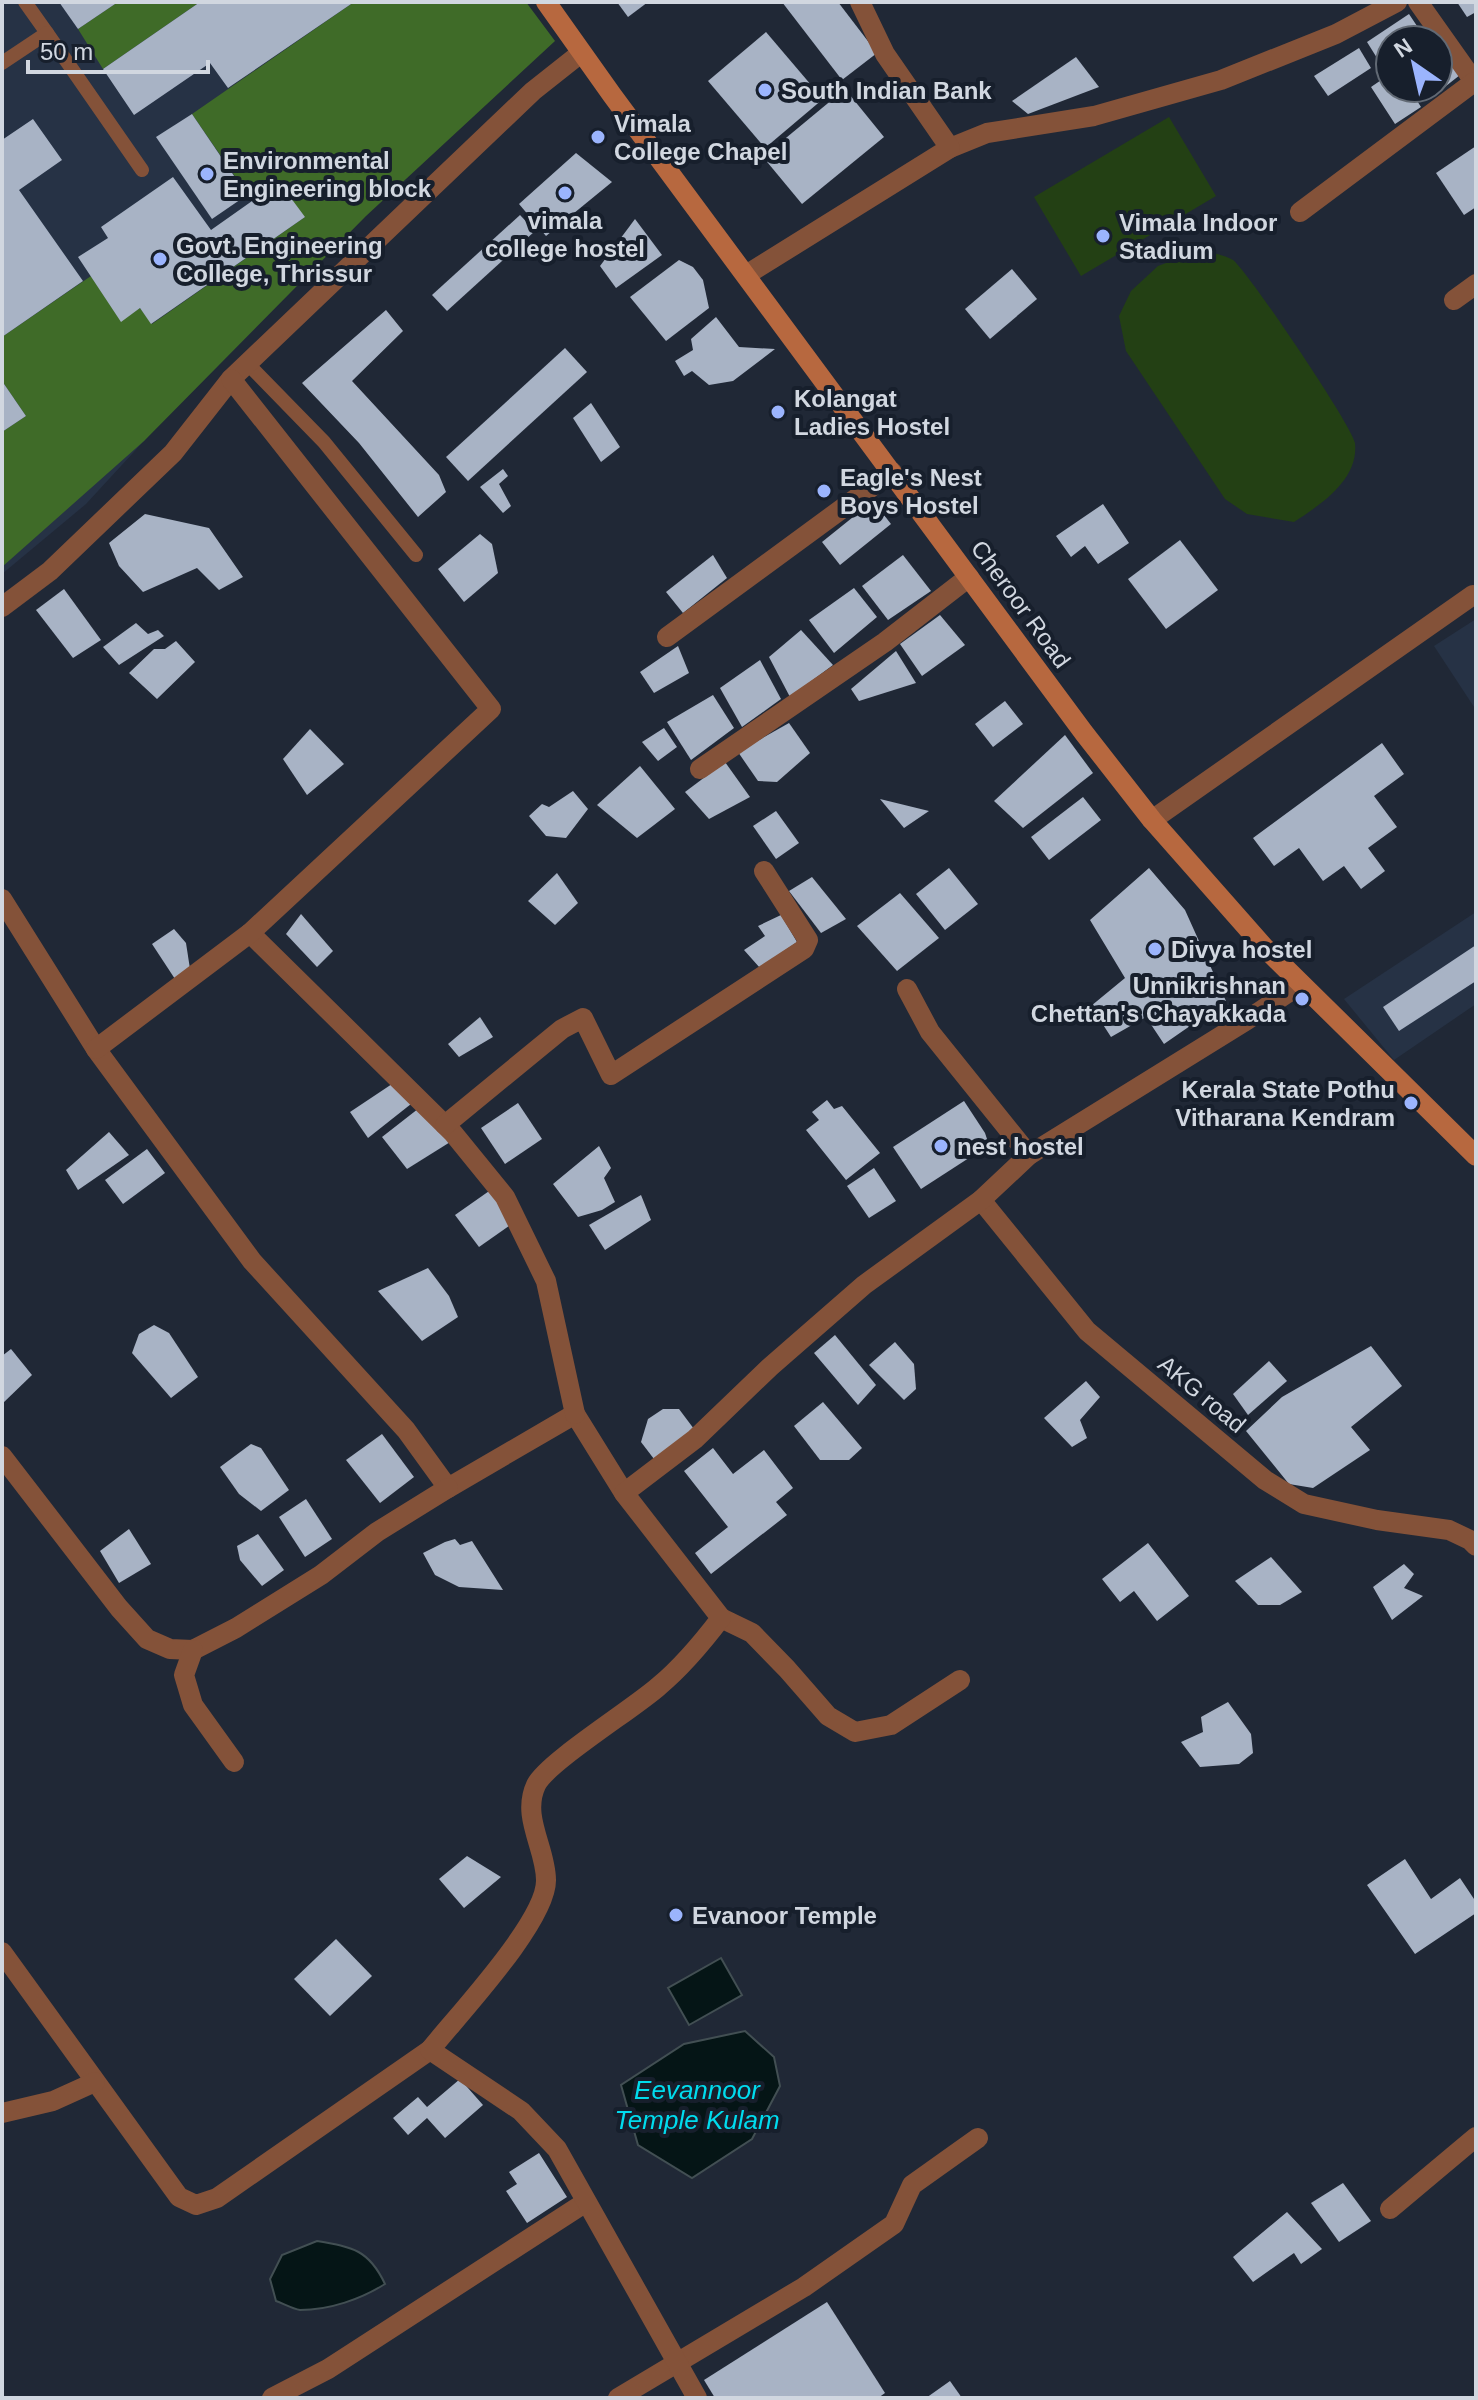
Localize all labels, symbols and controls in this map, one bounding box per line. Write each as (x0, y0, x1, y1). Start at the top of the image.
scale bar (28, 24, 208, 74)
north arrow (1374, 24, 1454, 104)
text: N (1390, 33, 1417, 63)
text: 50 m (40, 38, 93, 65)
place label: South Indian Bank (781, 77, 992, 104)
marker: South Indian Bank (756, 81, 774, 99)
place label: Vimala College Chapel (614, 110, 787, 165)
marker: Vimala College Chapel (589, 128, 607, 146)
place label: Environmental Engineering block (223, 147, 432, 202)
marker: Environmental Engineering block (198, 165, 216, 183)
marker: vimala college hostel (556, 184, 574, 202)
place label: vimala college hostel (485, 207, 645, 262)
place label: Vimala Indoor Stadium (1119, 209, 1277, 264)
marker: Vimala Indoor Stadium (1094, 227, 1112, 245)
place label: Govt. Engineering College, Thrissur (176, 232, 383, 287)
marker: Govt. Engineering College, Thrissur (151, 250, 169, 268)
place label: Kolangat Ladies Hostel (794, 385, 950, 440)
marker: Kolangat Ladies Hostel (769, 403, 787, 421)
place label: Eagle's Nest Boys Hostel (840, 464, 982, 519)
marker: Eagle's Nest Boys Hostel (815, 482, 833, 500)
street label: Cheroor Road (966, 535, 1076, 673)
place label: Divya hostel (1171, 936, 1312, 963)
marker: Divya hostel (1146, 940, 1164, 958)
place label: Unnikrishnan Chettan's Chayakkada (1031, 972, 1287, 1027)
marker: Unnikrishnan Chettan's Chayakkada (1293, 990, 1311, 1008)
place label: Kerala State Pothu Vitharana Kendram (1175, 1076, 1395, 1131)
marker: Kerala State Pothu Vitharana Kendram (1402, 1094, 1420, 1112)
place label: nest hostel (957, 1133, 1084, 1160)
marker: nest hostel (932, 1137, 950, 1155)
street label: AKG road (1153, 1350, 1251, 1438)
place label: Evanoor Temple (692, 1902, 877, 1929)
marker: Evanoor Temple (667, 1906, 685, 1924)
water label: Eevannoor Temple Kulam (614, 2075, 780, 2135)

